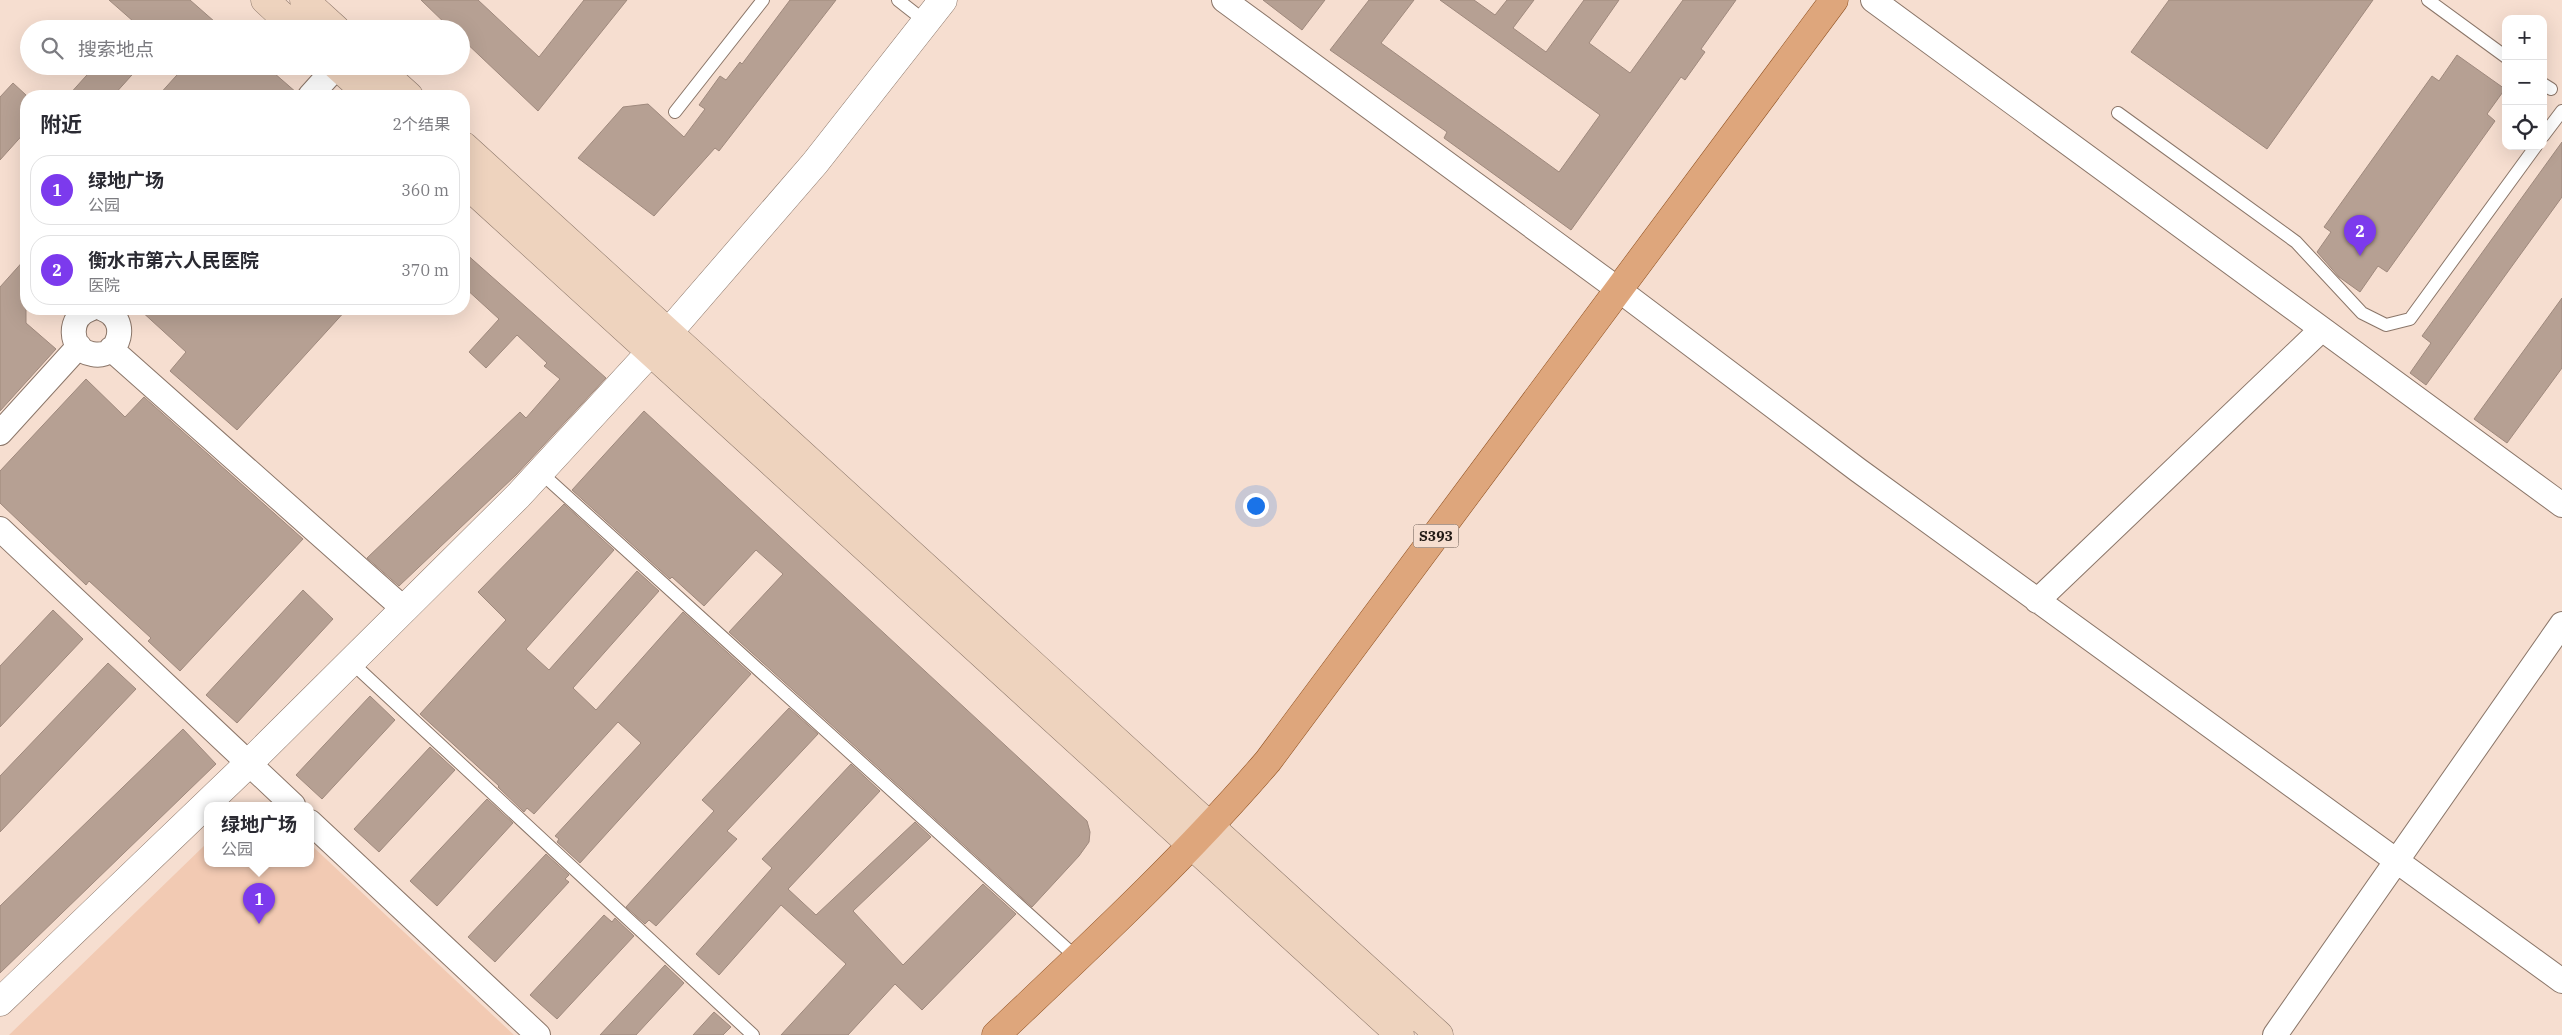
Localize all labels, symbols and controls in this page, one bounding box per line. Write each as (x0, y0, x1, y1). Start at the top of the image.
map controls (2502, 15, 2547, 150)
button: + (2502, 15, 2547, 60)
search box (20, 20, 470, 75)
icon: search (38, 34, 66, 62)
text: 搜索地点 (78, 37, 154, 61)
button: − (2502, 60, 2547, 105)
button: locate (2502, 105, 2547, 150)
text: 附近 (40, 110, 82, 138)
text: 2个结果 (392, 114, 450, 134)
text: 绿地广场 (88, 168, 164, 192)
text: 1 (52, 180, 62, 200)
text: 360 m (401, 180, 449, 200)
text: 公园 (88, 195, 120, 215)
pin: 2 (2344, 215, 2376, 256)
text: 衡水市第六人民医院 (88, 248, 259, 272)
text: 2 (52, 260, 62, 280)
text: 370 m (401, 260, 449, 280)
text: 医院 (88, 275, 120, 295)
your location (1243, 493, 1269, 519)
road number: S393 (1414, 524, 1458, 548)
popup (204, 802, 314, 867)
text: 绿地广场 (221, 812, 297, 836)
text: 公园 (221, 839, 253, 859)
pin: 1 (243, 883, 275, 924)

